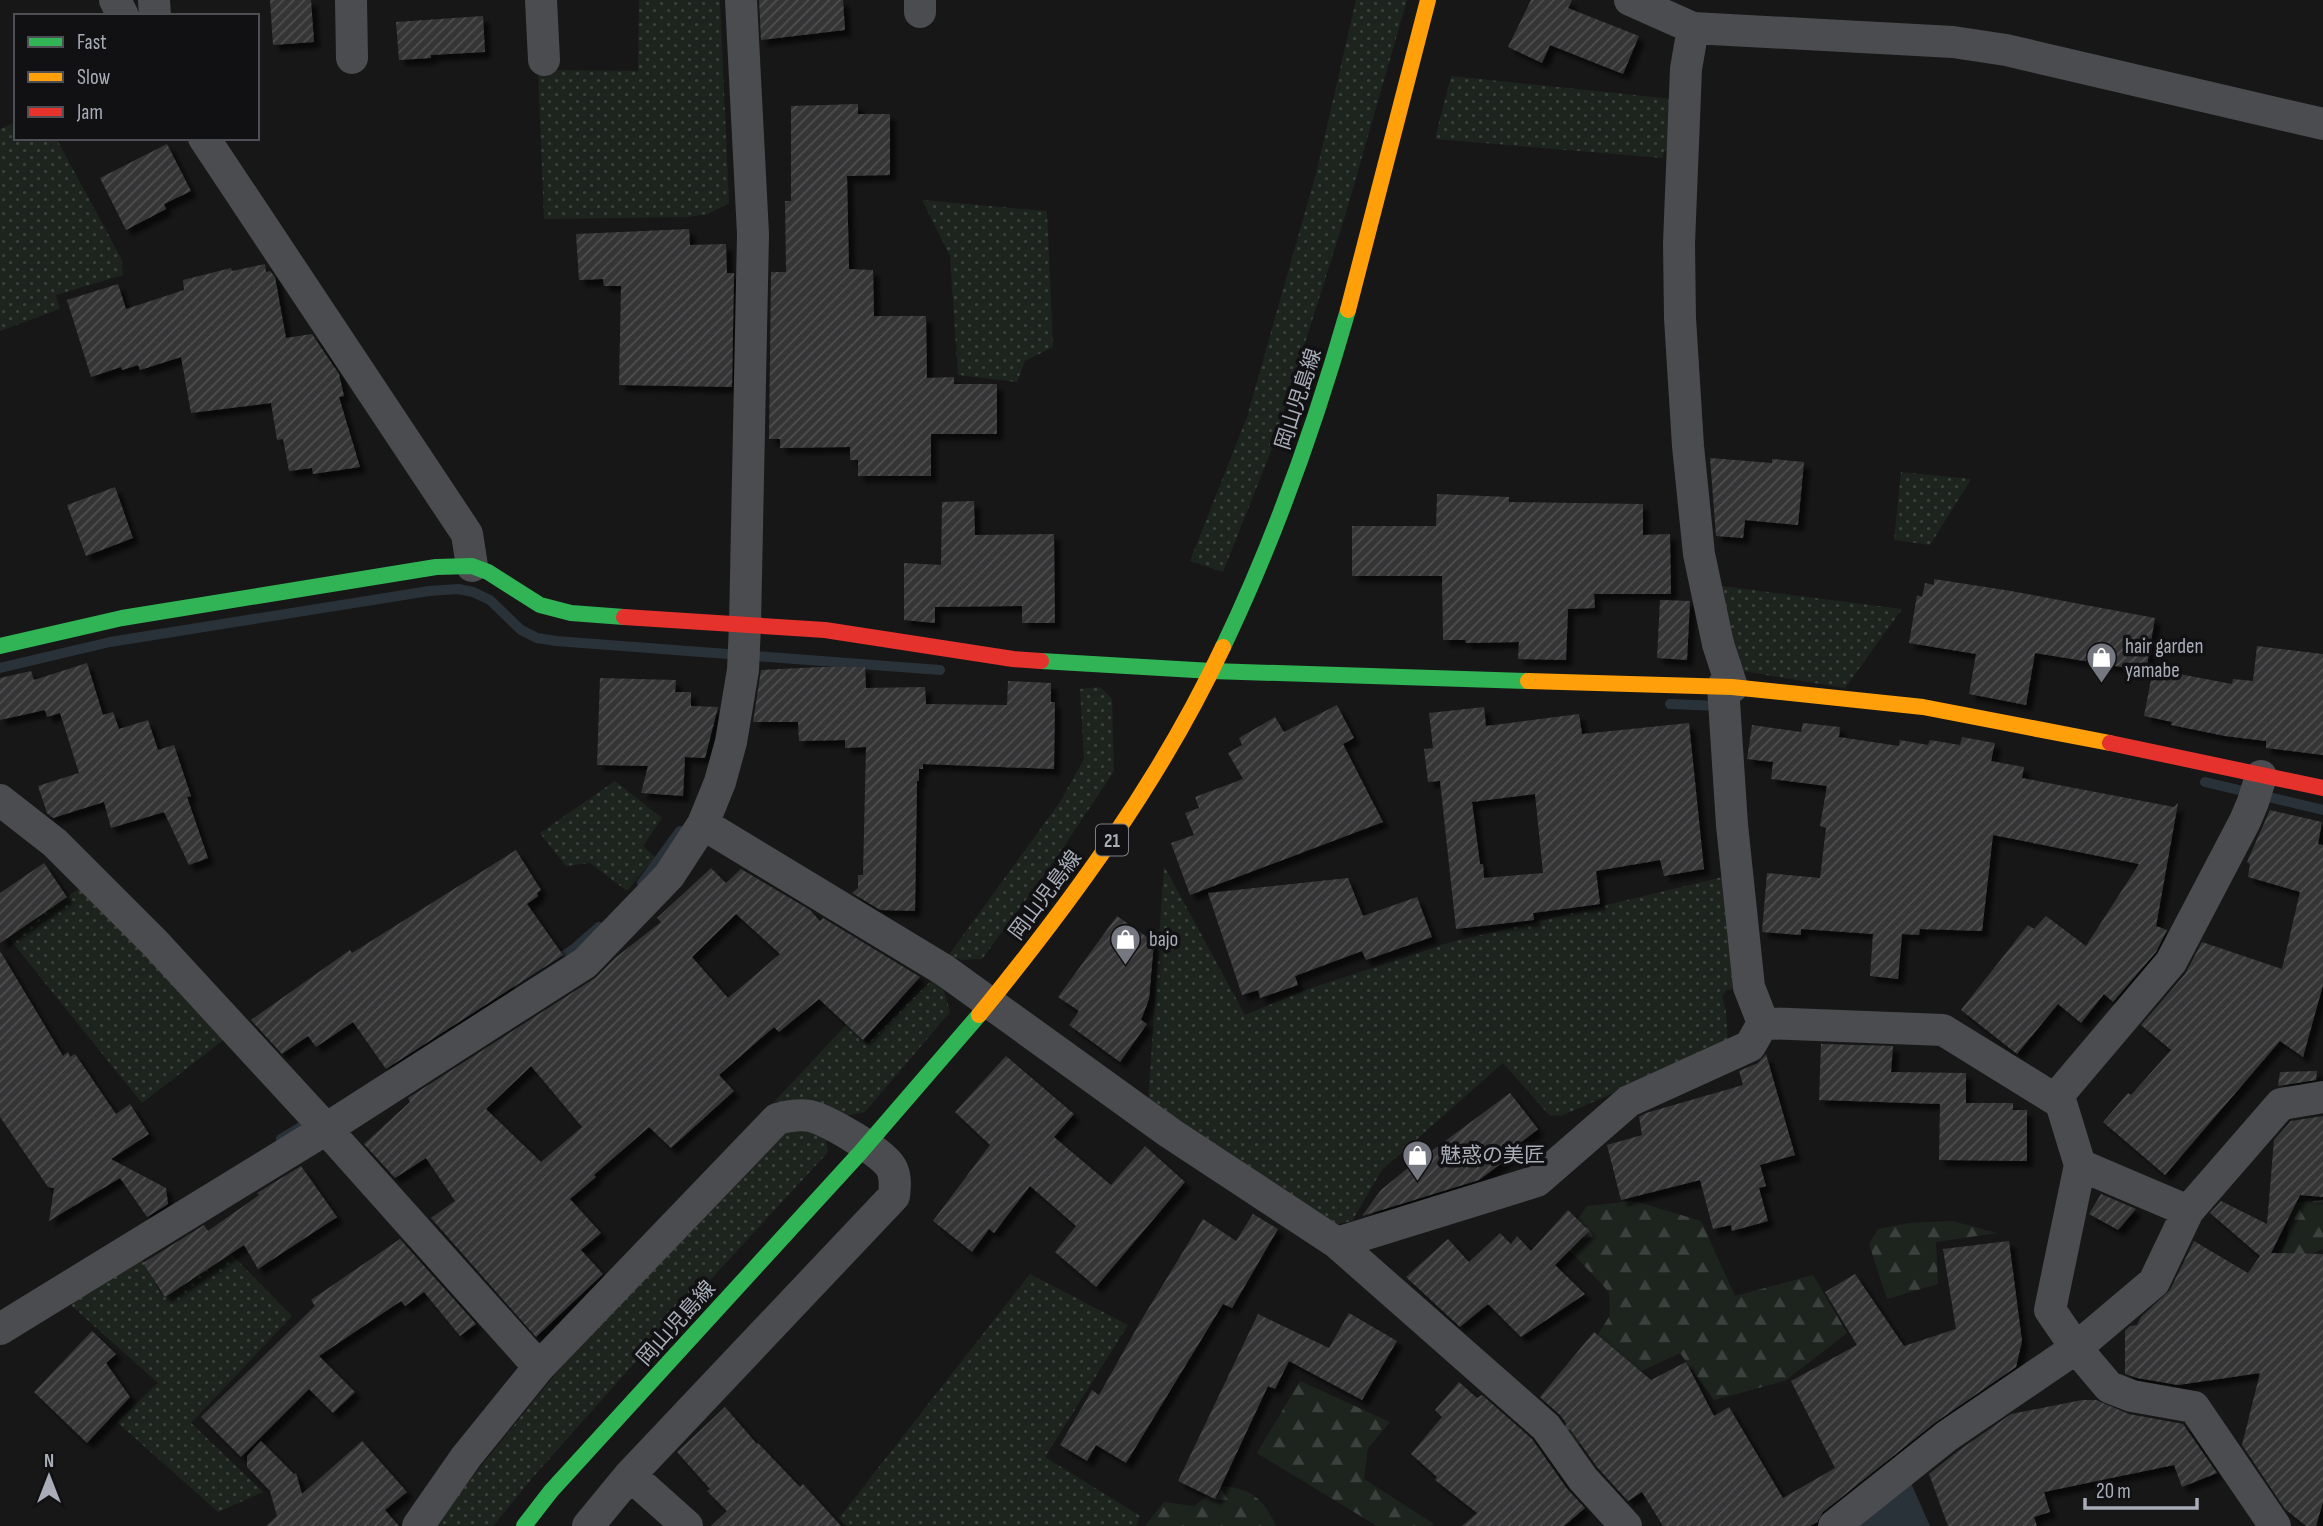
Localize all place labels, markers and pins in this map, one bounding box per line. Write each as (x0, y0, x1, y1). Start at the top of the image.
place label: hair garden yamabe (2125, 634, 2203, 683)
shop icon: hair garden yamabe (2085, 641, 2119, 685)
shop icon: bajo (1109, 922, 1143, 966)
place label: bajo (1149, 927, 1178, 952)
shop icon: 魅惑の美匠 (1400, 1138, 1434, 1182)
place label: 魅惑の美匠 (1440, 1143, 1545, 1168)

